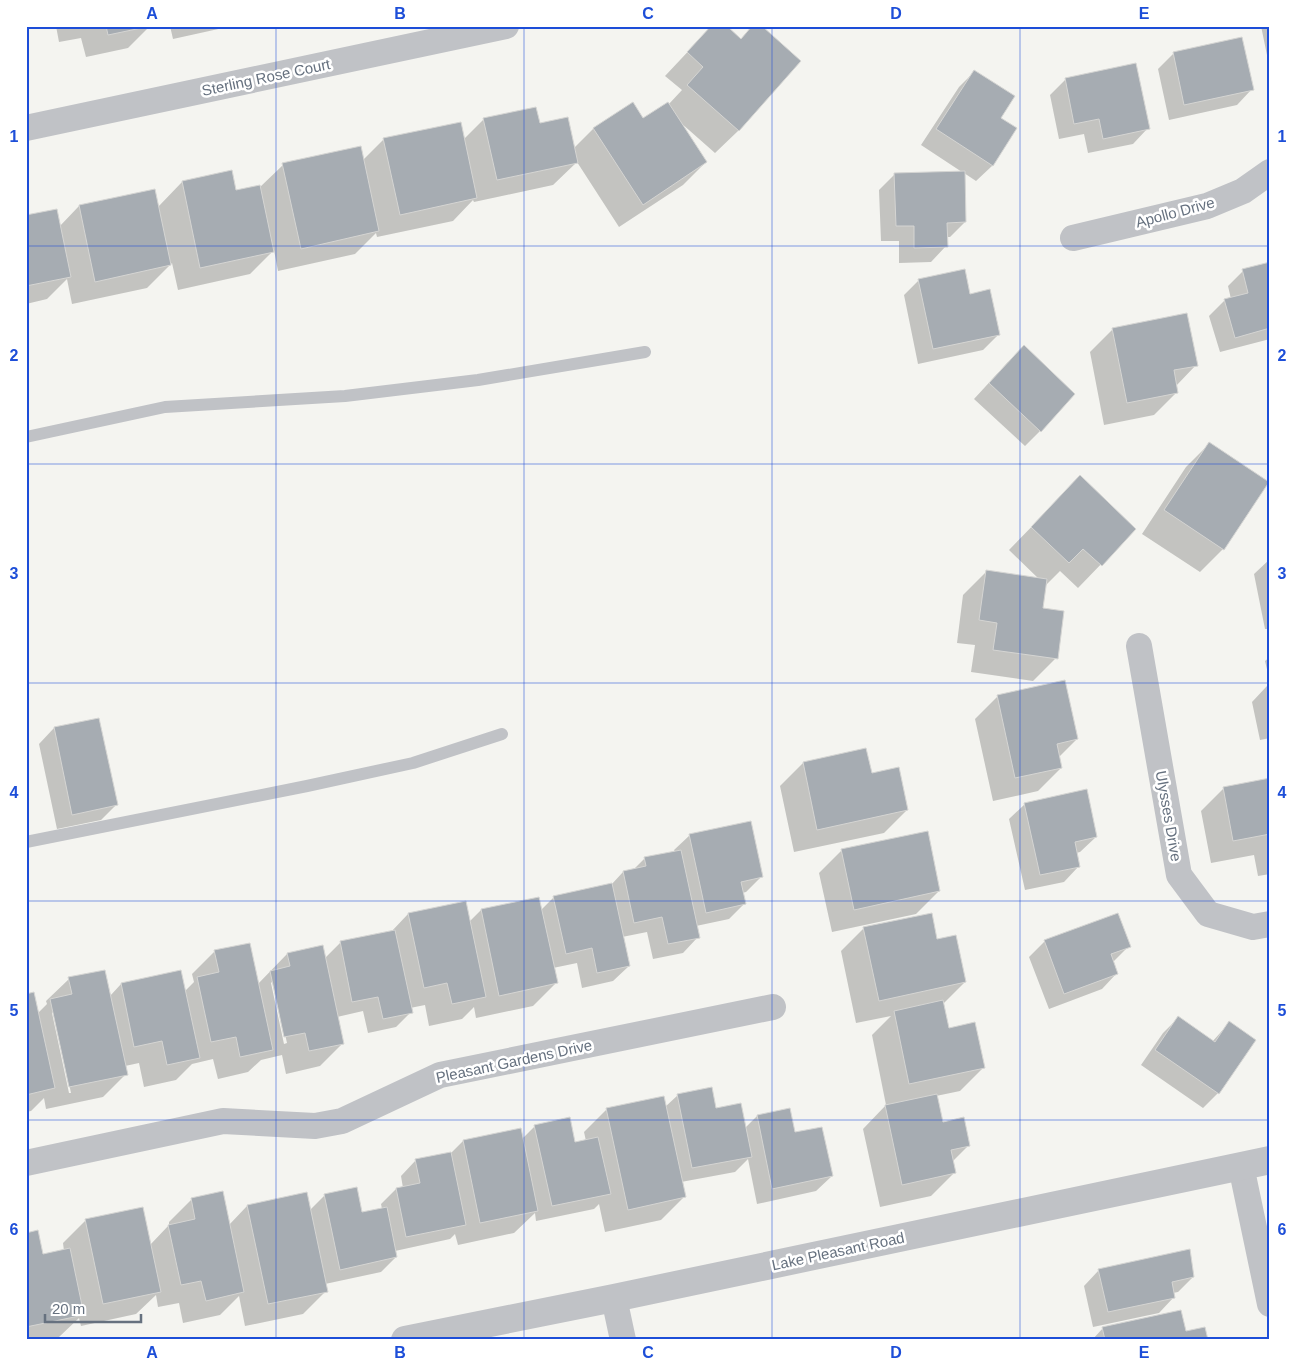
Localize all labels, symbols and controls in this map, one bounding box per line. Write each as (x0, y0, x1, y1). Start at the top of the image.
text: A (146, 5, 158, 22)
text: B (394, 5, 406, 22)
text: C (642, 5, 654, 22)
text: D (890, 5, 902, 22)
text: E (1139, 5, 1150, 22)
street label: Sterling Rose Court (200, 55, 333, 99)
text: 1 (10, 128, 19, 145)
text: 1 (1278, 128, 1287, 145)
street label: Apollo Drive (1134, 193, 1216, 231)
text: 2 (10, 347, 19, 364)
text: 2 (1278, 347, 1287, 364)
text: 3 (10, 565, 19, 582)
text: 3 (1278, 565, 1287, 582)
street label: Ulysses Drive (1153, 769, 1185, 863)
text: 4 (10, 784, 19, 801)
text: 4 (1278, 784, 1287, 801)
text: 5 (10, 1002, 19, 1019)
text: 5 (1278, 1002, 1287, 1019)
street label: Pleasant Gardens Drive (434, 1036, 594, 1086)
text: 6 (10, 1221, 19, 1238)
text: 6 (1278, 1221, 1287, 1238)
street label: Lake Pleasant Road (770, 1229, 906, 1273)
scale bar (45, 1291, 141, 1323)
text: 20 m (52, 1300, 85, 1317)
text: A (146, 1344, 158, 1361)
text: B (394, 1344, 406, 1361)
text: C (642, 1344, 654, 1361)
text: D (890, 1344, 902, 1361)
text: E (1139, 1344, 1150, 1361)

